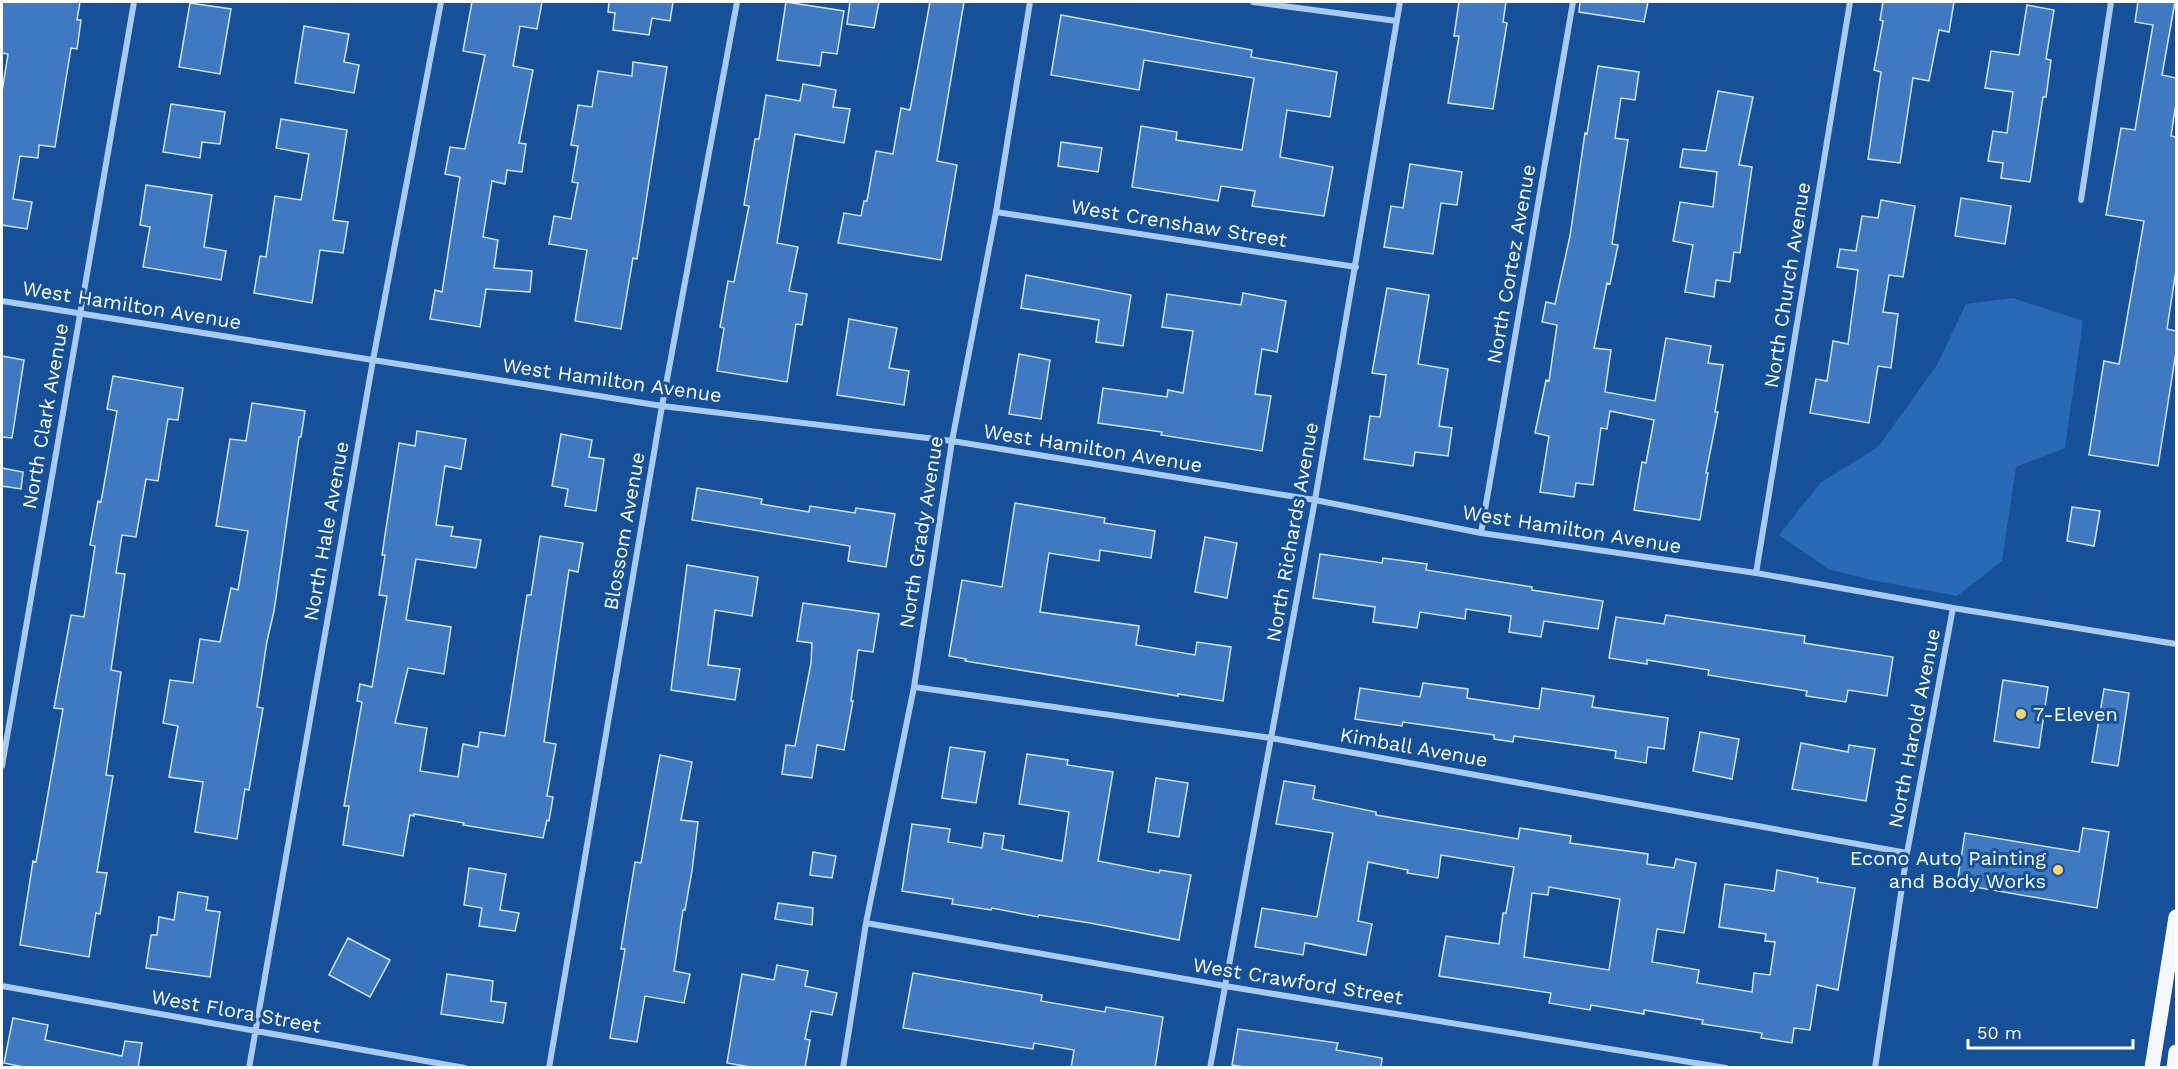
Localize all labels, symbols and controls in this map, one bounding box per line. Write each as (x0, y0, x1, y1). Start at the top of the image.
street label: North Cortez Avenue (1482, 162, 1540, 366)
street label: North Church Avenue (1759, 180, 1815, 390)
street label: West Crenshaw Street (1069, 194, 1289, 252)
street label: West Hamilton Avenue (21, 276, 243, 334)
street label: North Clark Avenue (17, 321, 73, 511)
street label: West Hamilton Avenue (501, 353, 723, 407)
street label: West Hamilton Avenue (982, 419, 1204, 477)
street label: North Richards Avenue (1261, 420, 1323, 644)
street label: North Grady Avenue (894, 434, 948, 630)
street label: North Hale Avenue (298, 439, 354, 623)
street label: Blossom Avenue (598, 450, 650, 612)
street label: West Hamilton Avenue (1461, 500, 1683, 558)
street label: North Harold Avenue (1883, 626, 1945, 830)
place label: 7-Eleven (2033, 702, 2118, 726)
marker: 7-Eleven (2014, 707, 2028, 721)
street label: Kimball Avenue (1338, 722, 1490, 772)
place label: Econo Auto Painting and Body Works (1850, 846, 2046, 893)
marker: Econo Auto Painting and Body Works (2051, 863, 2065, 877)
street label: West Crawford Street (1191, 953, 1405, 1010)
street label: West Flora Street (149, 984, 323, 1038)
scale bar (1968, 1012, 2133, 1050)
text: 50 m (1977, 1022, 2022, 1043)

